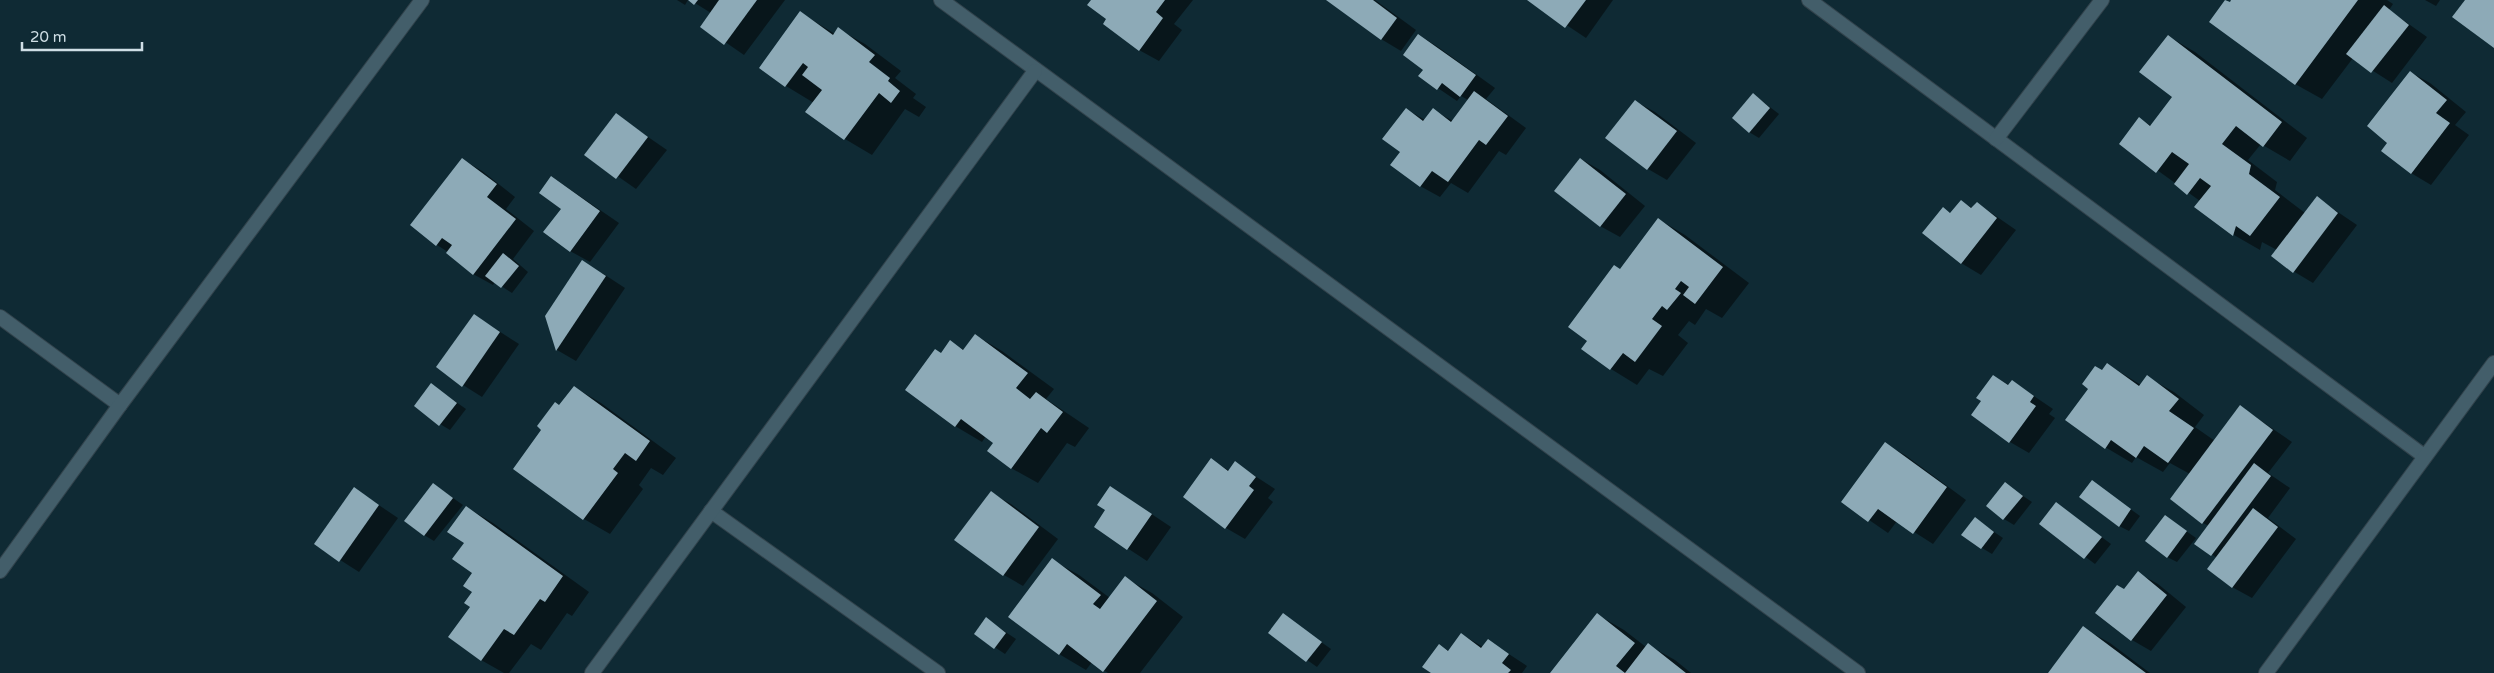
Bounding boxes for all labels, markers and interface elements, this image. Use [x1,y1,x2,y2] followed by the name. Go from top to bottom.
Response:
[22,20,142,52] scale bar
[30,28,67,46] text: 20 m

